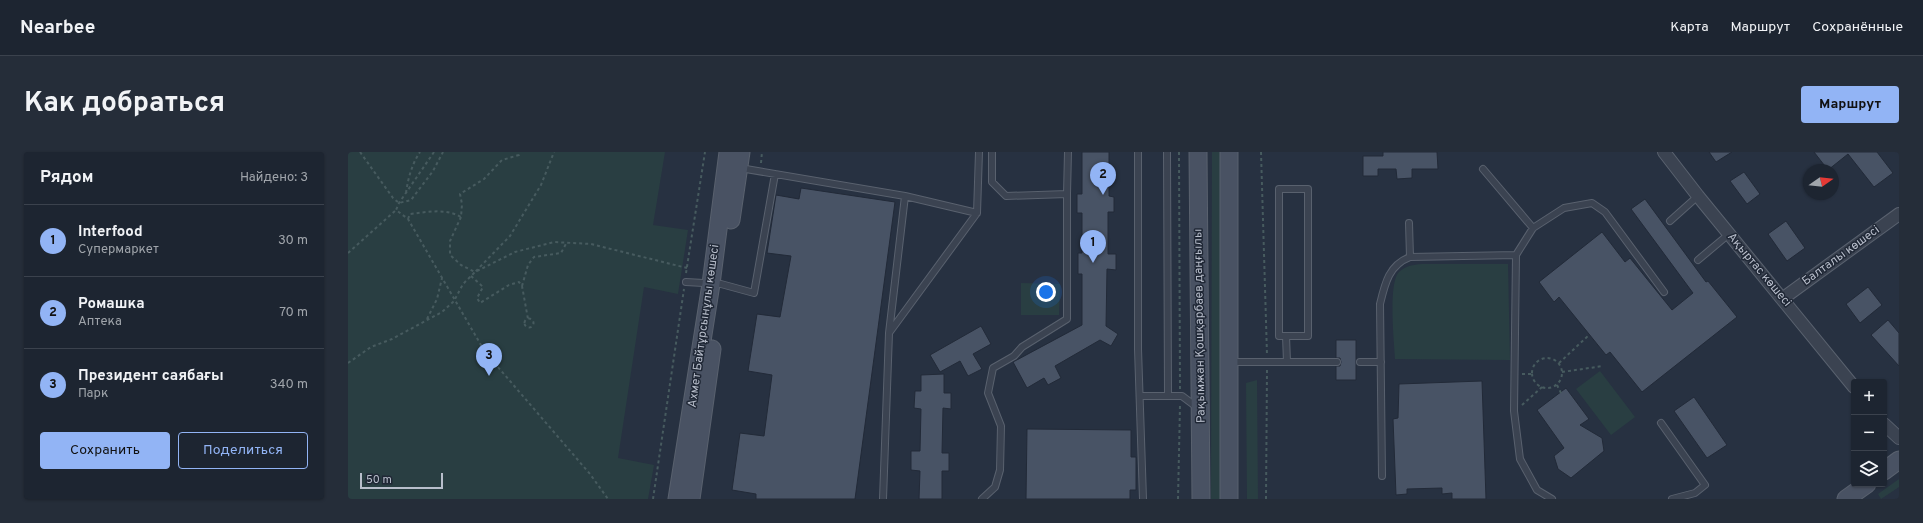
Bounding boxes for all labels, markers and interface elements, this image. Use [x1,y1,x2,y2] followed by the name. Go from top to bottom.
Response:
[20,16,95,40] text: Nearbee
[1670,19,1709,36] text: Карта
[1731,19,1790,36] text: Маршрут
[1812,19,1903,36] text: Сохранённые
[24,86,225,122] text: Как добраться
[1801,86,1899,123] button: Маршрут
[1090,162,1116,195] pin: 2
[1803,164,1839,200] north arrow
[40,167,93,189] text: Рядом
[240,170,308,186] text: Найдено: 3
[1799,222,1883,290] street label: Балталы көшесі
[78,223,143,242] text: Interfood
[1190,229,1210,423] street label: Рақымжан Қошқарбаев даңғылы
[1080,230,1106,263] pin: 1
[1723,230,1795,310] street label: Ақыртас көшесі
[50,233,56,249] text: 1
[278,233,308,249] text: 30 m
[78,242,159,258] text: Супермаркет
[685,243,723,409] street label: Ахмет Байтұрсынұлы көшесі
[1036,282,1056,302] your location
[78,295,145,314] text: Ромашка
[49,305,57,321] text: 2
[279,305,308,321] text: 70 m
[78,314,122,330] text: Аптека
[476,343,502,376] pin: 3
[78,367,224,386] text: Президент саябағы
[49,377,57,393] text: 3
[270,377,308,393] text: 340 m
[1851,379,1887,487] map controls
[1851,379,1887,415] button: +
[78,386,108,402] text: Парк
[1851,415,1887,451] button: −
[40,432,170,469] button: Сохранить
[178,432,308,469] button: Поделиться
[1851,451,1887,487] button: layers
[360,471,443,490] scale bar
[366,473,392,487] text: 50 m

